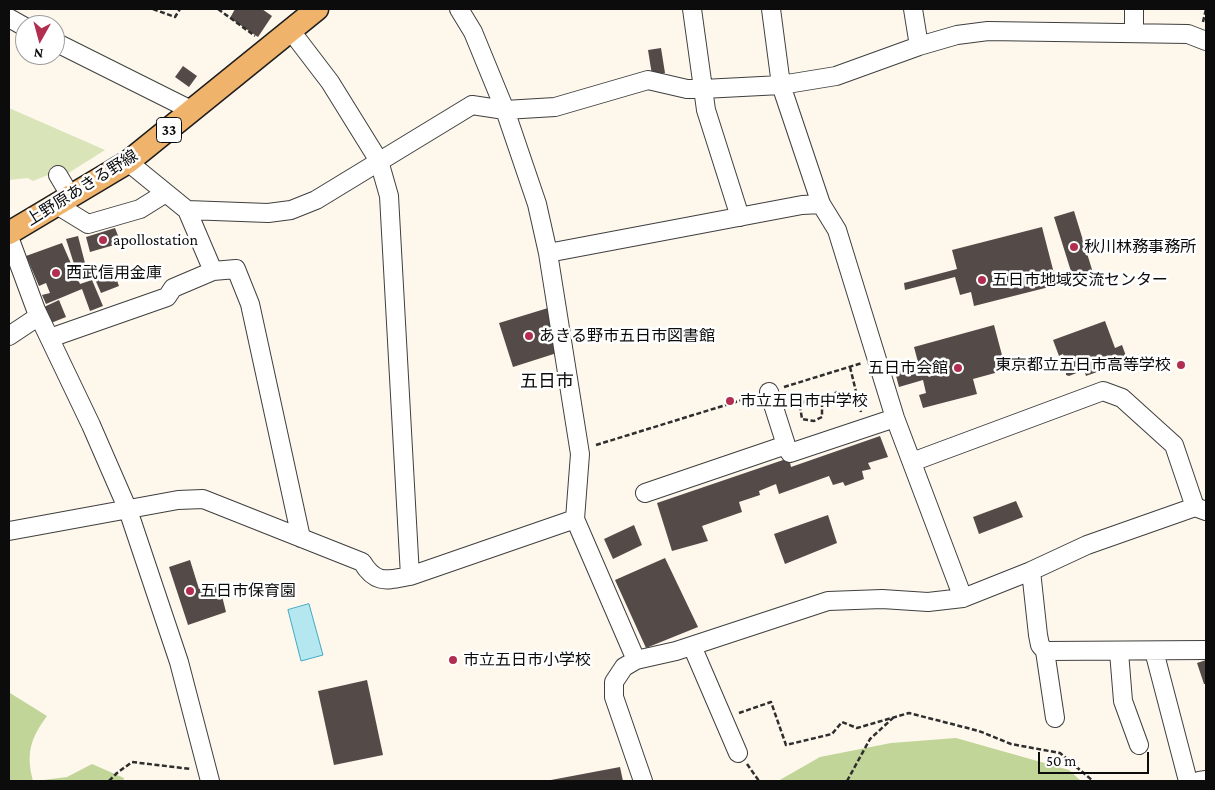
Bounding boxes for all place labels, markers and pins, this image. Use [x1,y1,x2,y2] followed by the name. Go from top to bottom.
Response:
[113,230,198,250] place label: apollostation
[97,234,109,246] marker: apollostation
[1084,237,1196,257] place label: 秋川林務事務所
[1068,241,1080,253] marker: 秋川林務事務所
[66,263,162,283] place label: 西武信用金庫
[50,267,62,279] marker: 西武信用金庫
[992,270,1168,290] place label: 五日市地域交流センター
[976,274,988,286] marker: 五日市地域交流センター
[539,326,715,346] place label: あきる野市五日市図書館
[523,330,535,342] marker: あきる野市五日市図書館
[995,355,1171,375] place label: 東京都立五日市高等学校
[868,358,948,378] place label: 五日市会館
[1175,359,1187,371] marker: 東京都立五日市高等学校
[952,362,964,374] marker: 五日市会館
[740,391,868,411] place label: 市立五日市中学校
[724,395,736,407] marker: 市立五日市中学校
[200,581,296,601] place label: 五日市保育園
[184,585,196,597] marker: 五日市保育園
[463,650,591,670] place label: 市立五日市小学校
[447,654,459,666] marker: 市立五日市小学校

